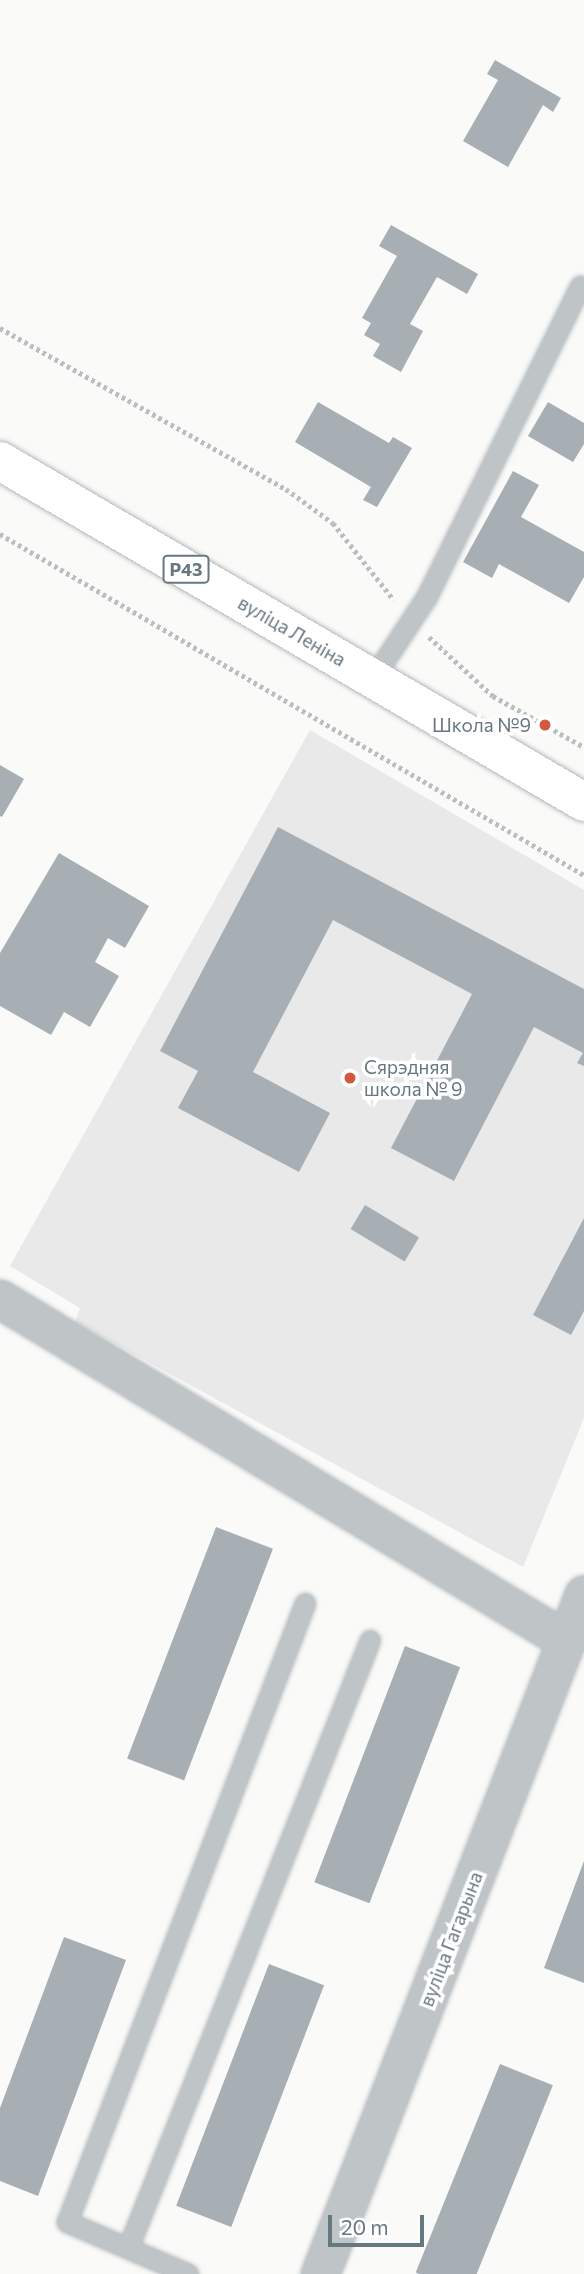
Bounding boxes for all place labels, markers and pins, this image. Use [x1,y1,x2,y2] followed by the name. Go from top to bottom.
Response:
[432,714,531,736] place label: Школа №9
[537,717,553,733] marker: Школа №9
[364,1056,463,1100] place label: Сярэдняя школа № 9
[342,1070,358,1086] marker: Сярэдняя школа № 9

